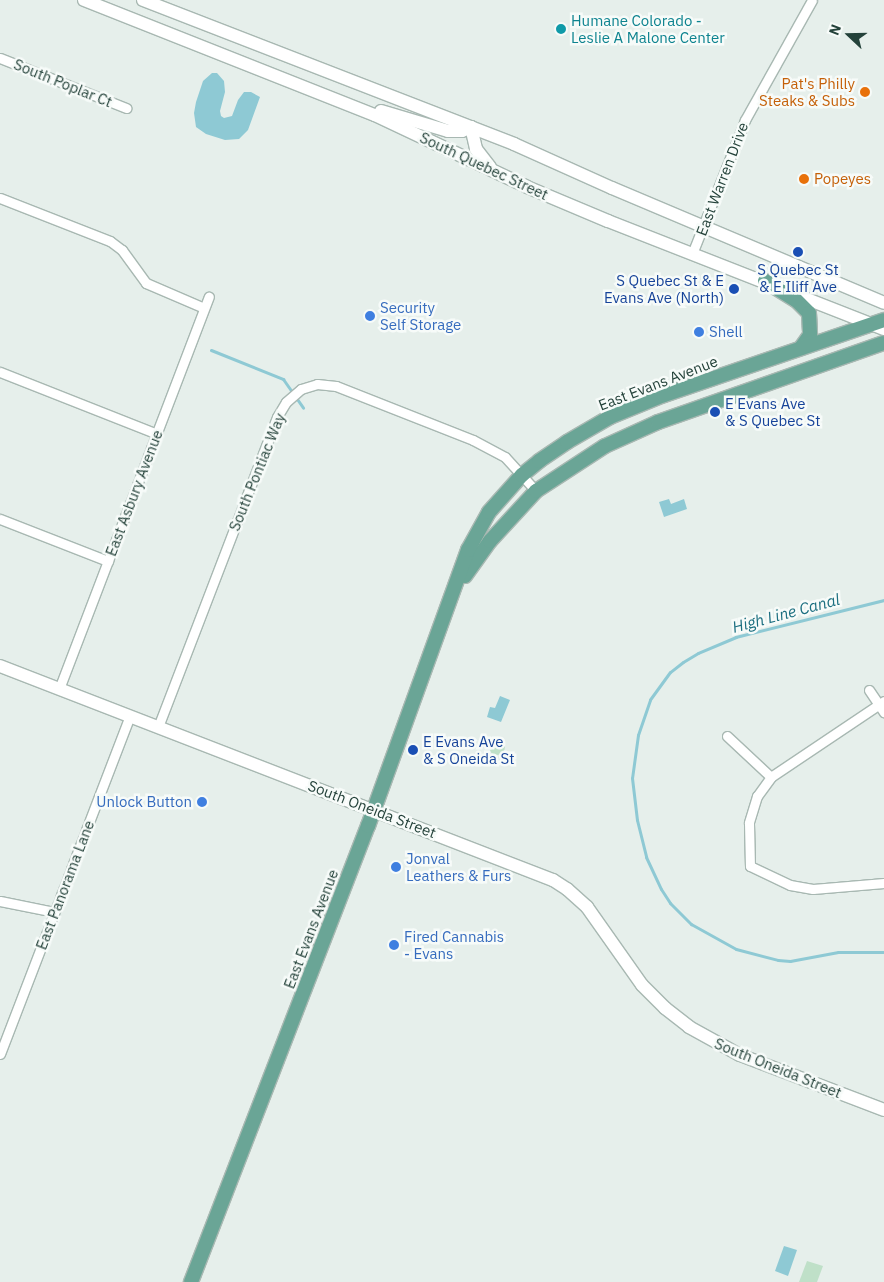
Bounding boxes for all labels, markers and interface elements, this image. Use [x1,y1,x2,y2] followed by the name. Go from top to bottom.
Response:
[824,10,874,60] north arrow
[571,11,725,46] place label: Humane Colorado - Leslie A Malone Center
[825,22,845,38] text: N
[555,23,567,35] marker: Humane Colorado - Leslie A Malone Center
[11,55,115,111] street label: South Poplar Ct
[759,74,855,109] place label: Pat's Philly Steaks & Subs
[859,86,871,98] marker: Pat's Philly Steaks & Subs
[692,120,752,238] street label: East Warren Drive
[417,128,551,204] street label: South Quebec Street
[814,170,871,188] place label: Popeyes
[798,173,810,185] marker: Popeyes
[792,246,804,258] marker: S Quebec St & E Iliff Ave
[757,260,839,295] place label: S Quebec St & E Iliff Ave
[604,271,724,306] place label: S Quebec St & E Evans Ave (North)
[728,283,740,295] marker: S Quebec St & E Evans Ave (North)
[380,298,461,333] place label: Security Self Storage
[364,310,376,322] marker: Security Self Storage
[709,323,743,341] place label: Shell
[693,326,705,338] marker: Shell
[596,352,720,414] street label: East Evans Avenue
[725,394,821,429] place label: E Evans Ave & S Quebec St
[709,406,721,418] marker: E Evans Ave & S Quebec St
[225,410,289,534] street label: South Pontiac Way
[102,427,166,559] street label: East Asbury Avenue
[730,589,842,637] water label: High Line Canal
[423,732,515,767] place label: E Evans Ave & S Oneida St
[407,744,419,756] marker: E Evans Ave & S Oneida St
[306,776,438,842] street label: South Oneida Street
[96,793,192,811] place label: Unlock Button
[196,796,208,808] marker: Unlock Button
[32,818,98,952] street label: East Panorama Lane
[406,849,511,884] place label: Jonval Leathers & Furs
[390,861,402,873] marker: Jonval Leathers & Furs
[280,867,342,991] street label: East Evans Avenue
[404,927,504,962] place label: Fired Cannabis - Evans
[388,939,400,951] marker: Fired Cannabis - Evans
[712,1034,844,1102] street label: South Oneida Street

